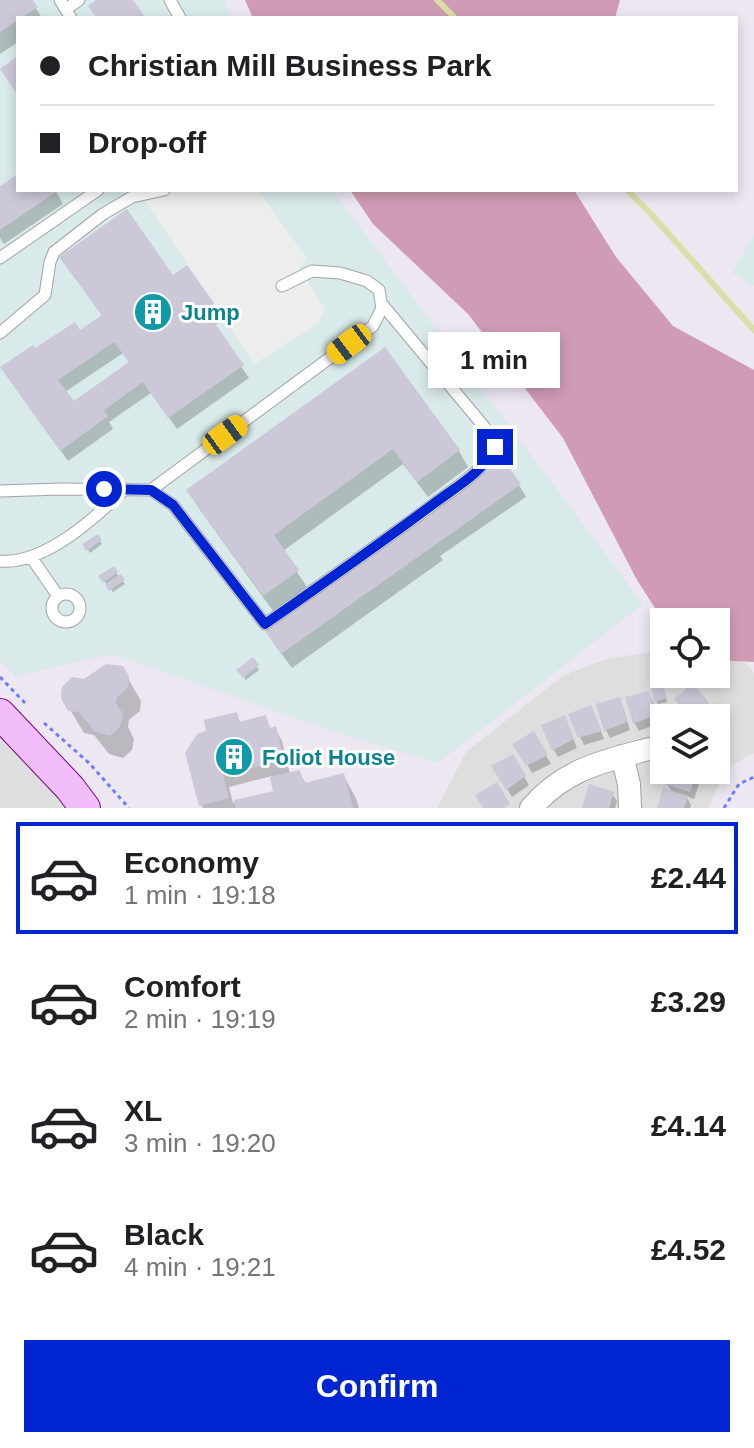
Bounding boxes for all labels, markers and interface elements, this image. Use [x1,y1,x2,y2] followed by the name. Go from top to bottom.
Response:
[88,49,491,82] text: Christian Mill Business Park
[88,126,206,159] text: Drop-off
[132,291,174,333] building icon: Jump
[181,300,240,325] place label: Jump
[323,320,375,368] car
[429,331,561,387] callout: 1 min
[460,345,528,375] text: 1 min
[199,411,251,459] car
[477,429,513,465] route end
[86,471,122,507] route start
[650,608,730,784] map controls
[650,608,730,688] button: locate
[650,704,730,784] button: layers
[213,736,255,778] building icon: Foliot House
[262,745,395,770] place label: Foliot House
[28,842,100,914] icon: car
[124,846,259,879] text: Economy
[651,861,726,894] text: £2.44
[124,880,276,910] text: 1 min · 19:18
[28,966,100,1038] icon: car
[124,970,241,1003] text: Comfort
[651,985,726,1018] text: £3.29
[124,1004,276,1034] text: 2 min · 19:19
[28,1090,100,1162] icon: car
[124,1094,162,1127] text: XL
[651,1109,726,1142] text: £4.14
[124,1128,276,1158] text: 3 min · 19:20
[28,1214,100,1286] icon: car
[124,1218,204,1251] text: Black
[651,1233,726,1266] text: £4.52
[124,1252,276,1282] text: 4 min · 19:21
[24,1340,730,1432] button: Confirm

